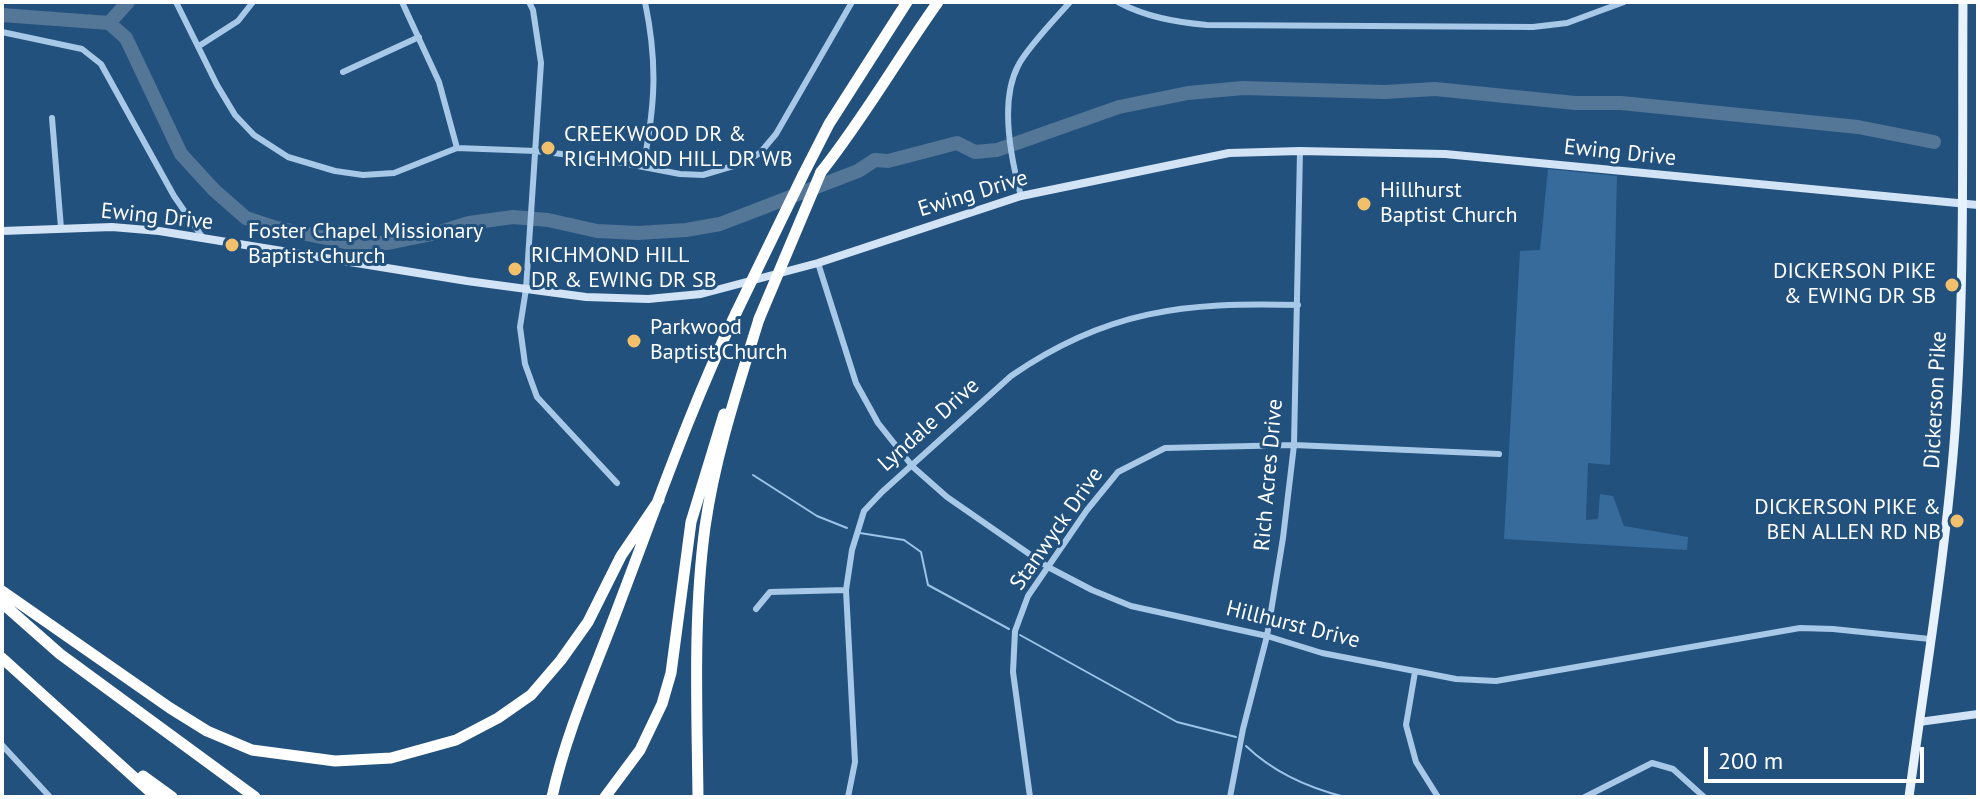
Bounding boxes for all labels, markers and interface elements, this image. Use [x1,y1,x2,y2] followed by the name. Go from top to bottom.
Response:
[564,122,793,174] place label: CREEKWOOD DR & RICHMOND HILL DR WB
[1562,134,1678,172] street label: Ewing Drive
[539,139,557,157] marker: CREEKWOOD DR & RICHMOND HILL DR WB
[915,165,1031,223] street label: Ewing Drive
[1380,178,1517,230] place label: Hillhurst Baptist Church
[1355,195,1373,213] marker: Hillhurst Baptist Church
[99,198,215,236] street label: Ewing Drive
[248,219,483,270] place label: Foster Chapel Missionary Baptist Church
[223,236,241,254] marker: Foster Chapel Missionary Baptist Church
[531,243,717,294] place label: RICHMOND HILL DR & EWING DR SB
[1773,259,1936,310] place label: DICKERSON PIKE & EWING DR SB
[506,260,524,278] marker: RICHMOND HILL DR & EWING DR SB
[1943,276,1961,294] marker: DICKERSON PIKE & EWING DR SB
[650,315,787,366] place label: Parkwood Baptist Church
[1919,331,1953,469] street label: Dickerson Pike
[625,332,643,350] marker: Parkwood Baptist Church
[873,373,985,477] street label: Lyndale Drive
[1249,398,1289,552] street label: Rich Acres Drive
[1005,462,1109,596] street label: Stanwyck Drive
[1754,495,1941,546] place label: DICKERSON PIKE & BEN ALLEN RD NB
[1948,512,1966,530] marker: DICKERSON PIKE & BEN ALLEN RD NB
[1223,596,1363,654] street label: Hillhurst Drive
[1708,731,1928,781] scale bar
[1718,745,1783,776] text: 200 m

